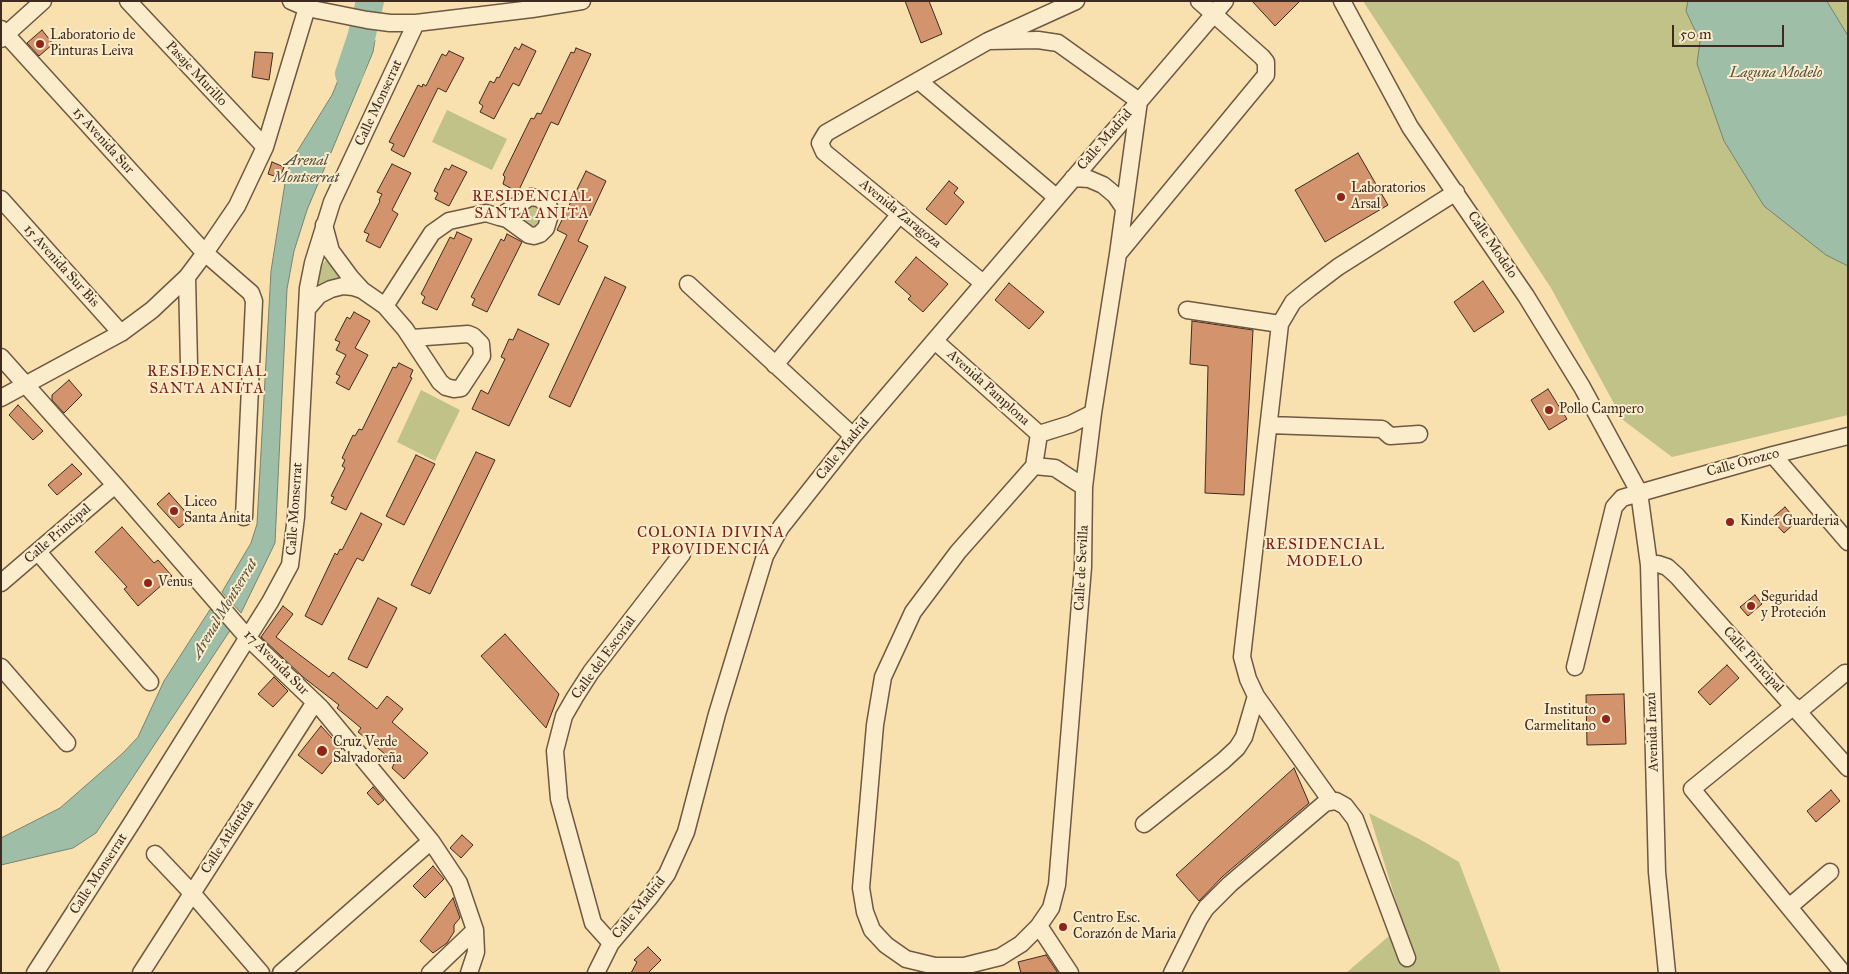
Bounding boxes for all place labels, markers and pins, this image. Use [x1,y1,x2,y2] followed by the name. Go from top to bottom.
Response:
[50,28,135,60] place label: Laboratorio de Pinturas Leiva
[34,38,46,50] marker: Laboratorio de Pinturas Leiva
[1351,181,1426,213] place label: Laboratorios Arsal
[1335,191,1347,203] marker: Laboratorios Arsal
[1559,402,1644,418] place label: Pollo Campero
[1543,404,1555,416] marker: Pollo Campero
[184,495,251,528] place label: Liceo Santa Anita
[168,505,180,517] marker: Liceo Santa Anita
[1740,514,1839,530] place label: Kinder Guarderia
[1724,516,1736,528] marker: Kinder Guarderia
[158,575,193,591] place label: Venus
[142,577,154,589] marker: Venus
[1761,590,1826,622] place label: Seguridad y Proteción
[1745,600,1757,612] marker: Seguridad y Proteción
[1525,703,1596,736] place label: Instituto Carmelitano
[1600,713,1612,725] marker: Instituto Carmelitano
[333,735,402,768] place label: Cruz Verde Salvadoreña
[315,744,329,758] marker: Cruz Verde Salvadoreña
[1073,911,1176,944] place label: Centro Esc. Corazón de Maria
[1057,921,1069,933] marker: Centro Esc. Corazón de Maria

